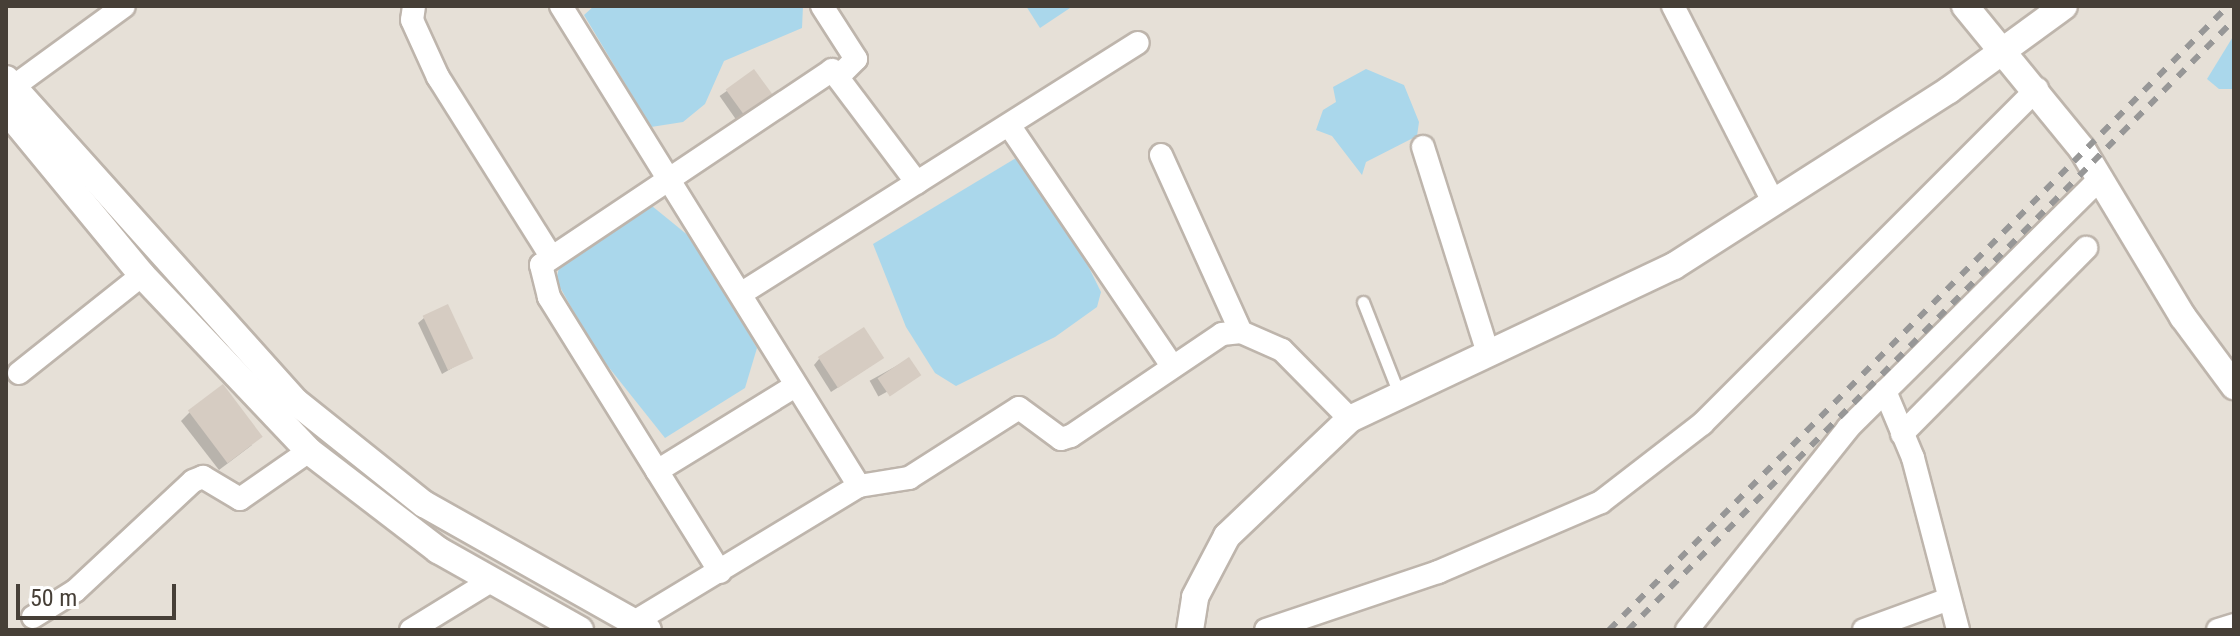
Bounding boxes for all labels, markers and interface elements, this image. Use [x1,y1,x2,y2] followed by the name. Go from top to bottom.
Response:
[20,568,180,618] scale bar
[30,584,77,612] text: 50 m

